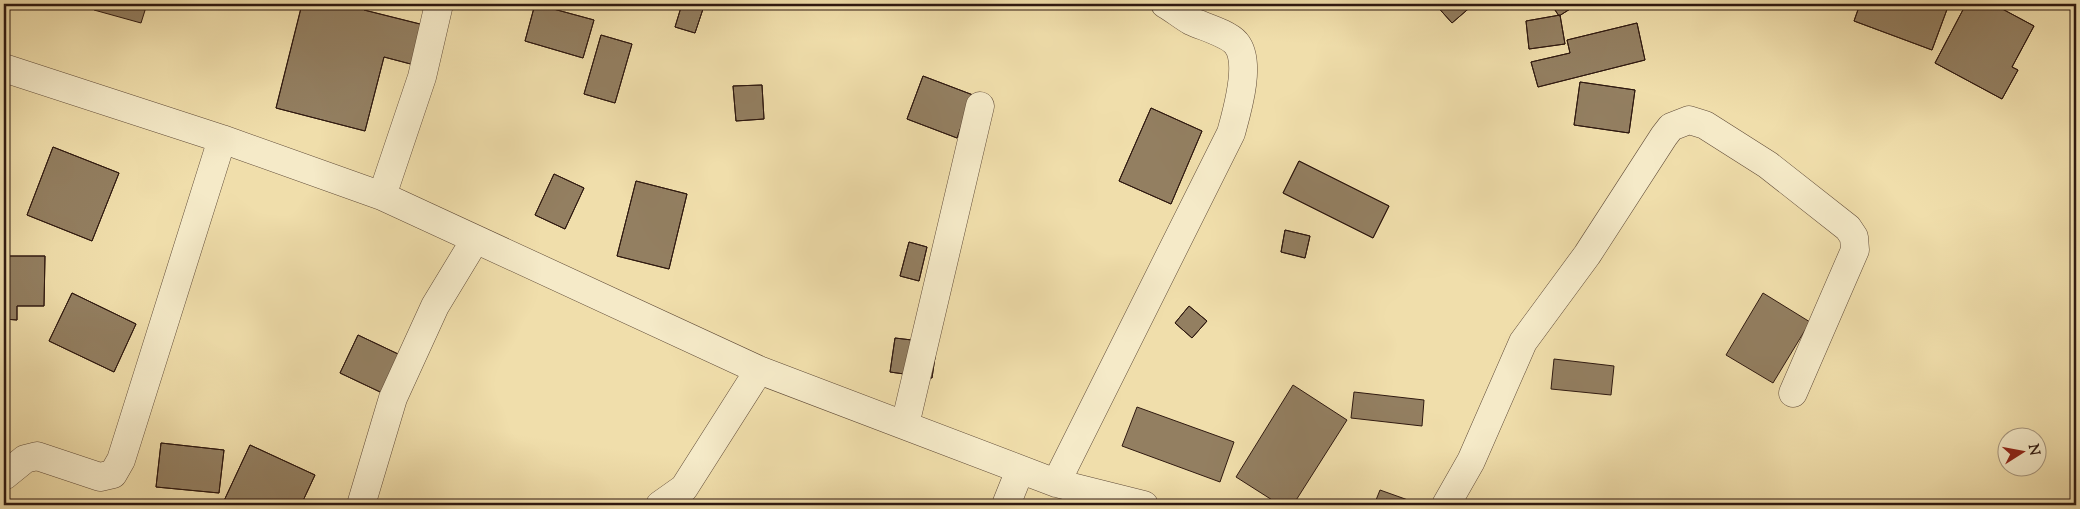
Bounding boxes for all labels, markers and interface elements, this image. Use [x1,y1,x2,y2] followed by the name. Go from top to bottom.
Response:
[1998,426,2048,476] north arrow
[2022,443,2044,457] text: N

